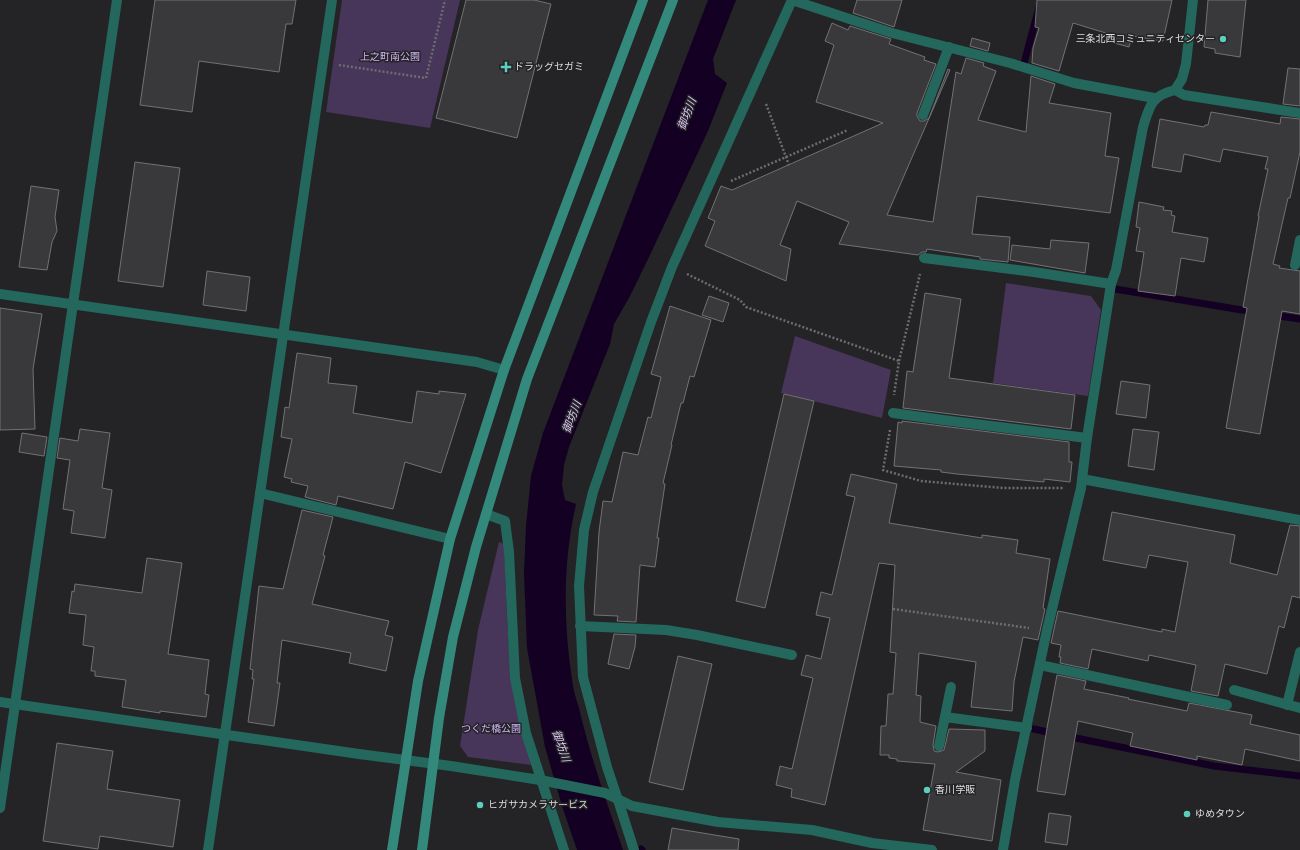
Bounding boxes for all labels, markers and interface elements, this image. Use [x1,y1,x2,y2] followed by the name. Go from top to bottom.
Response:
[1076,33,1215,45] place label: 三条北西コミュニティセンター
[1218,34,1228,44] marker: 三条北西コミュニティセンター
[360,51,420,63] park label: 上之町南公園
[514,61,584,73] place label: ドラッグセガミ
[501,62,511,72] marker: ドラッグセガミ
[675,95,699,132] water label: 御坊川
[560,398,584,435] water label: 御坊川
[461,723,521,735] park label: つくだ橋公園
[549,728,573,765] water label: 御坊川
[935,784,975,796] place label: 香川学販
[922,785,932,795] marker: 香川学販
[488,799,588,811] place label: ヒガサカメラサービス
[475,800,485,810] marker: ヒガサカメラサービス
[1195,808,1245,820] place label: ゆめタウン
[1182,809,1192,819] marker: ゆめタウン

